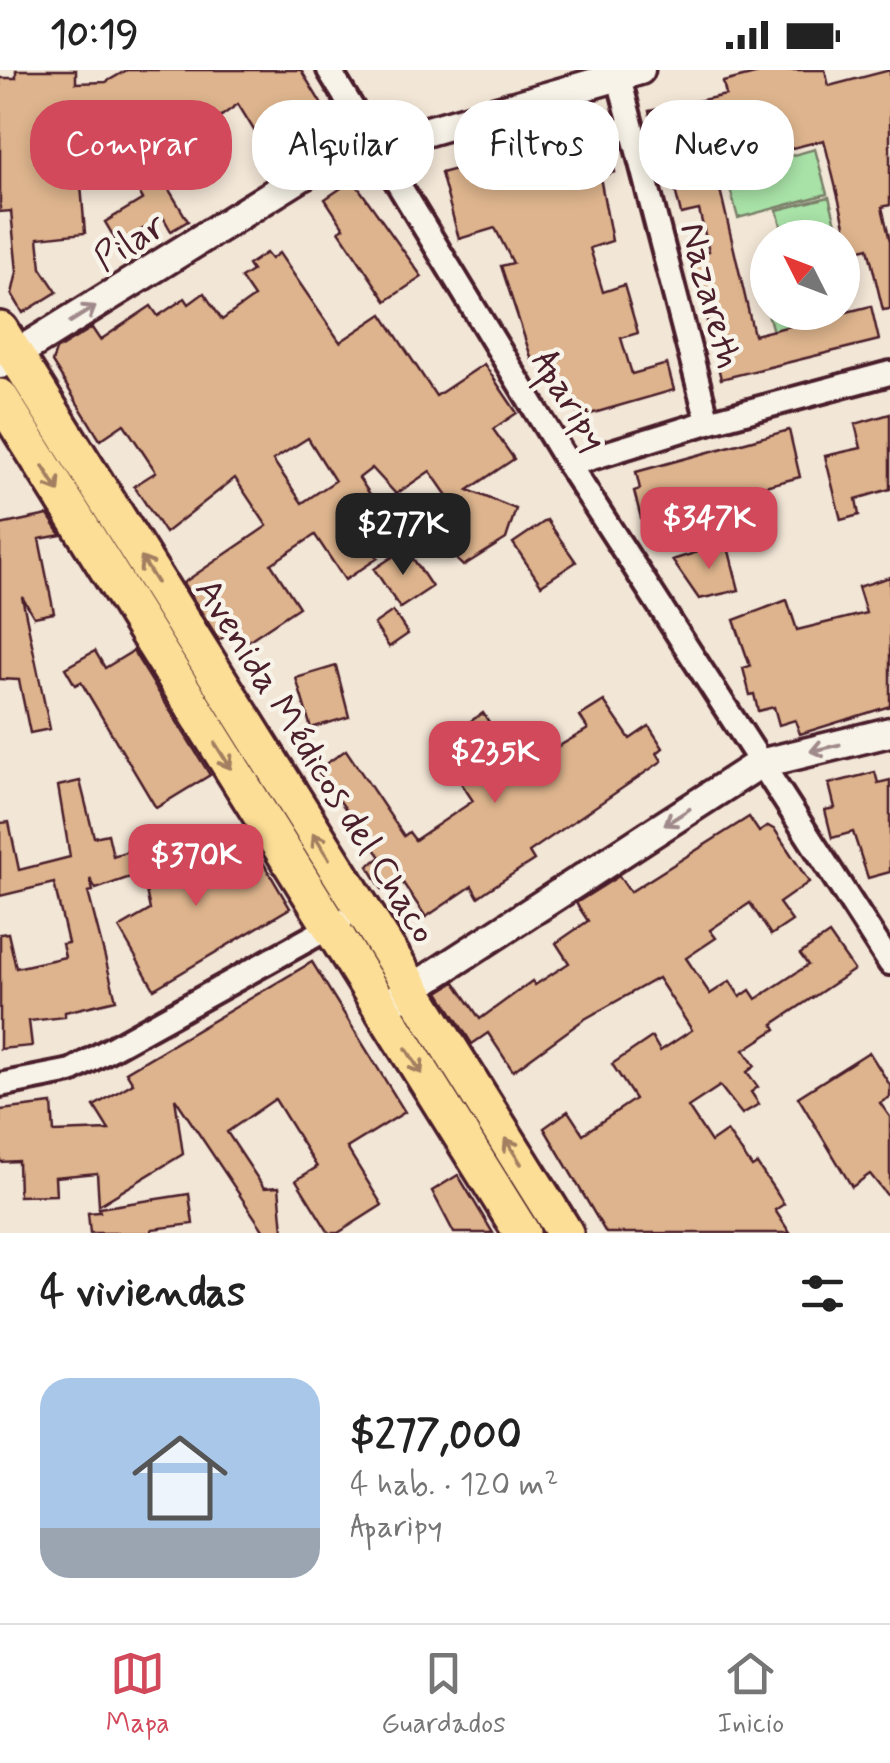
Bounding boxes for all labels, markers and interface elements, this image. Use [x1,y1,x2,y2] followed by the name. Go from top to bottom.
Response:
[50,11,139,60] text: 10:19
[30,100,232,190] chip: Comprar
[252,100,434,190] chip: Alquilar
[454,100,619,190] chip: Filtros
[639,100,794,190] chip: Nuevo
[85,202,176,284] street label: Pilar
[667,217,753,374] street label: Nazareth
[750,220,860,330] north arrow
[750,220,860,330] map controls
[68,303,97,324] one-way arrow
[516,342,618,463] street label: Aparipy
[41,465,62,493] one-way arrow
[639,487,779,572] pin: $347K
[333,493,473,578] pin: $277K
[662,498,756,540] text: $347K
[357,504,449,546] text: $277K
[138,557,159,585] one-way arrow
[182,570,447,953] street label: Avenida Médicos del Chaco
[425,721,565,806] pin: $235K
[451,732,539,774] text: $235K
[810,740,842,758] one-way arrow
[212,741,233,770] one-way arrow
[664,806,692,827] one-way arrow
[126,824,266,909] pin: $370K
[311,832,331,861] one-way arrow
[150,835,242,877] text: $370K
[403,1046,424,1075] one-way arrow
[502,1137,523,1165] one-way arrow
[40,1266,246,1321] text: 4 viviendas
[795,1266,850,1321] icon: filters
[350,1409,522,1464] text: $277,000
[120,1418,240,1538] icon: home
[350,1464,558,1506] text: 4 hab. · 120 m²
[350,1506,443,1548] text: Aparipy
[106,1646,170,1743] tab: Mapa
[381,1646,506,1743] tab: Guardados
[717,1646,784,1743] tab: Inicio

